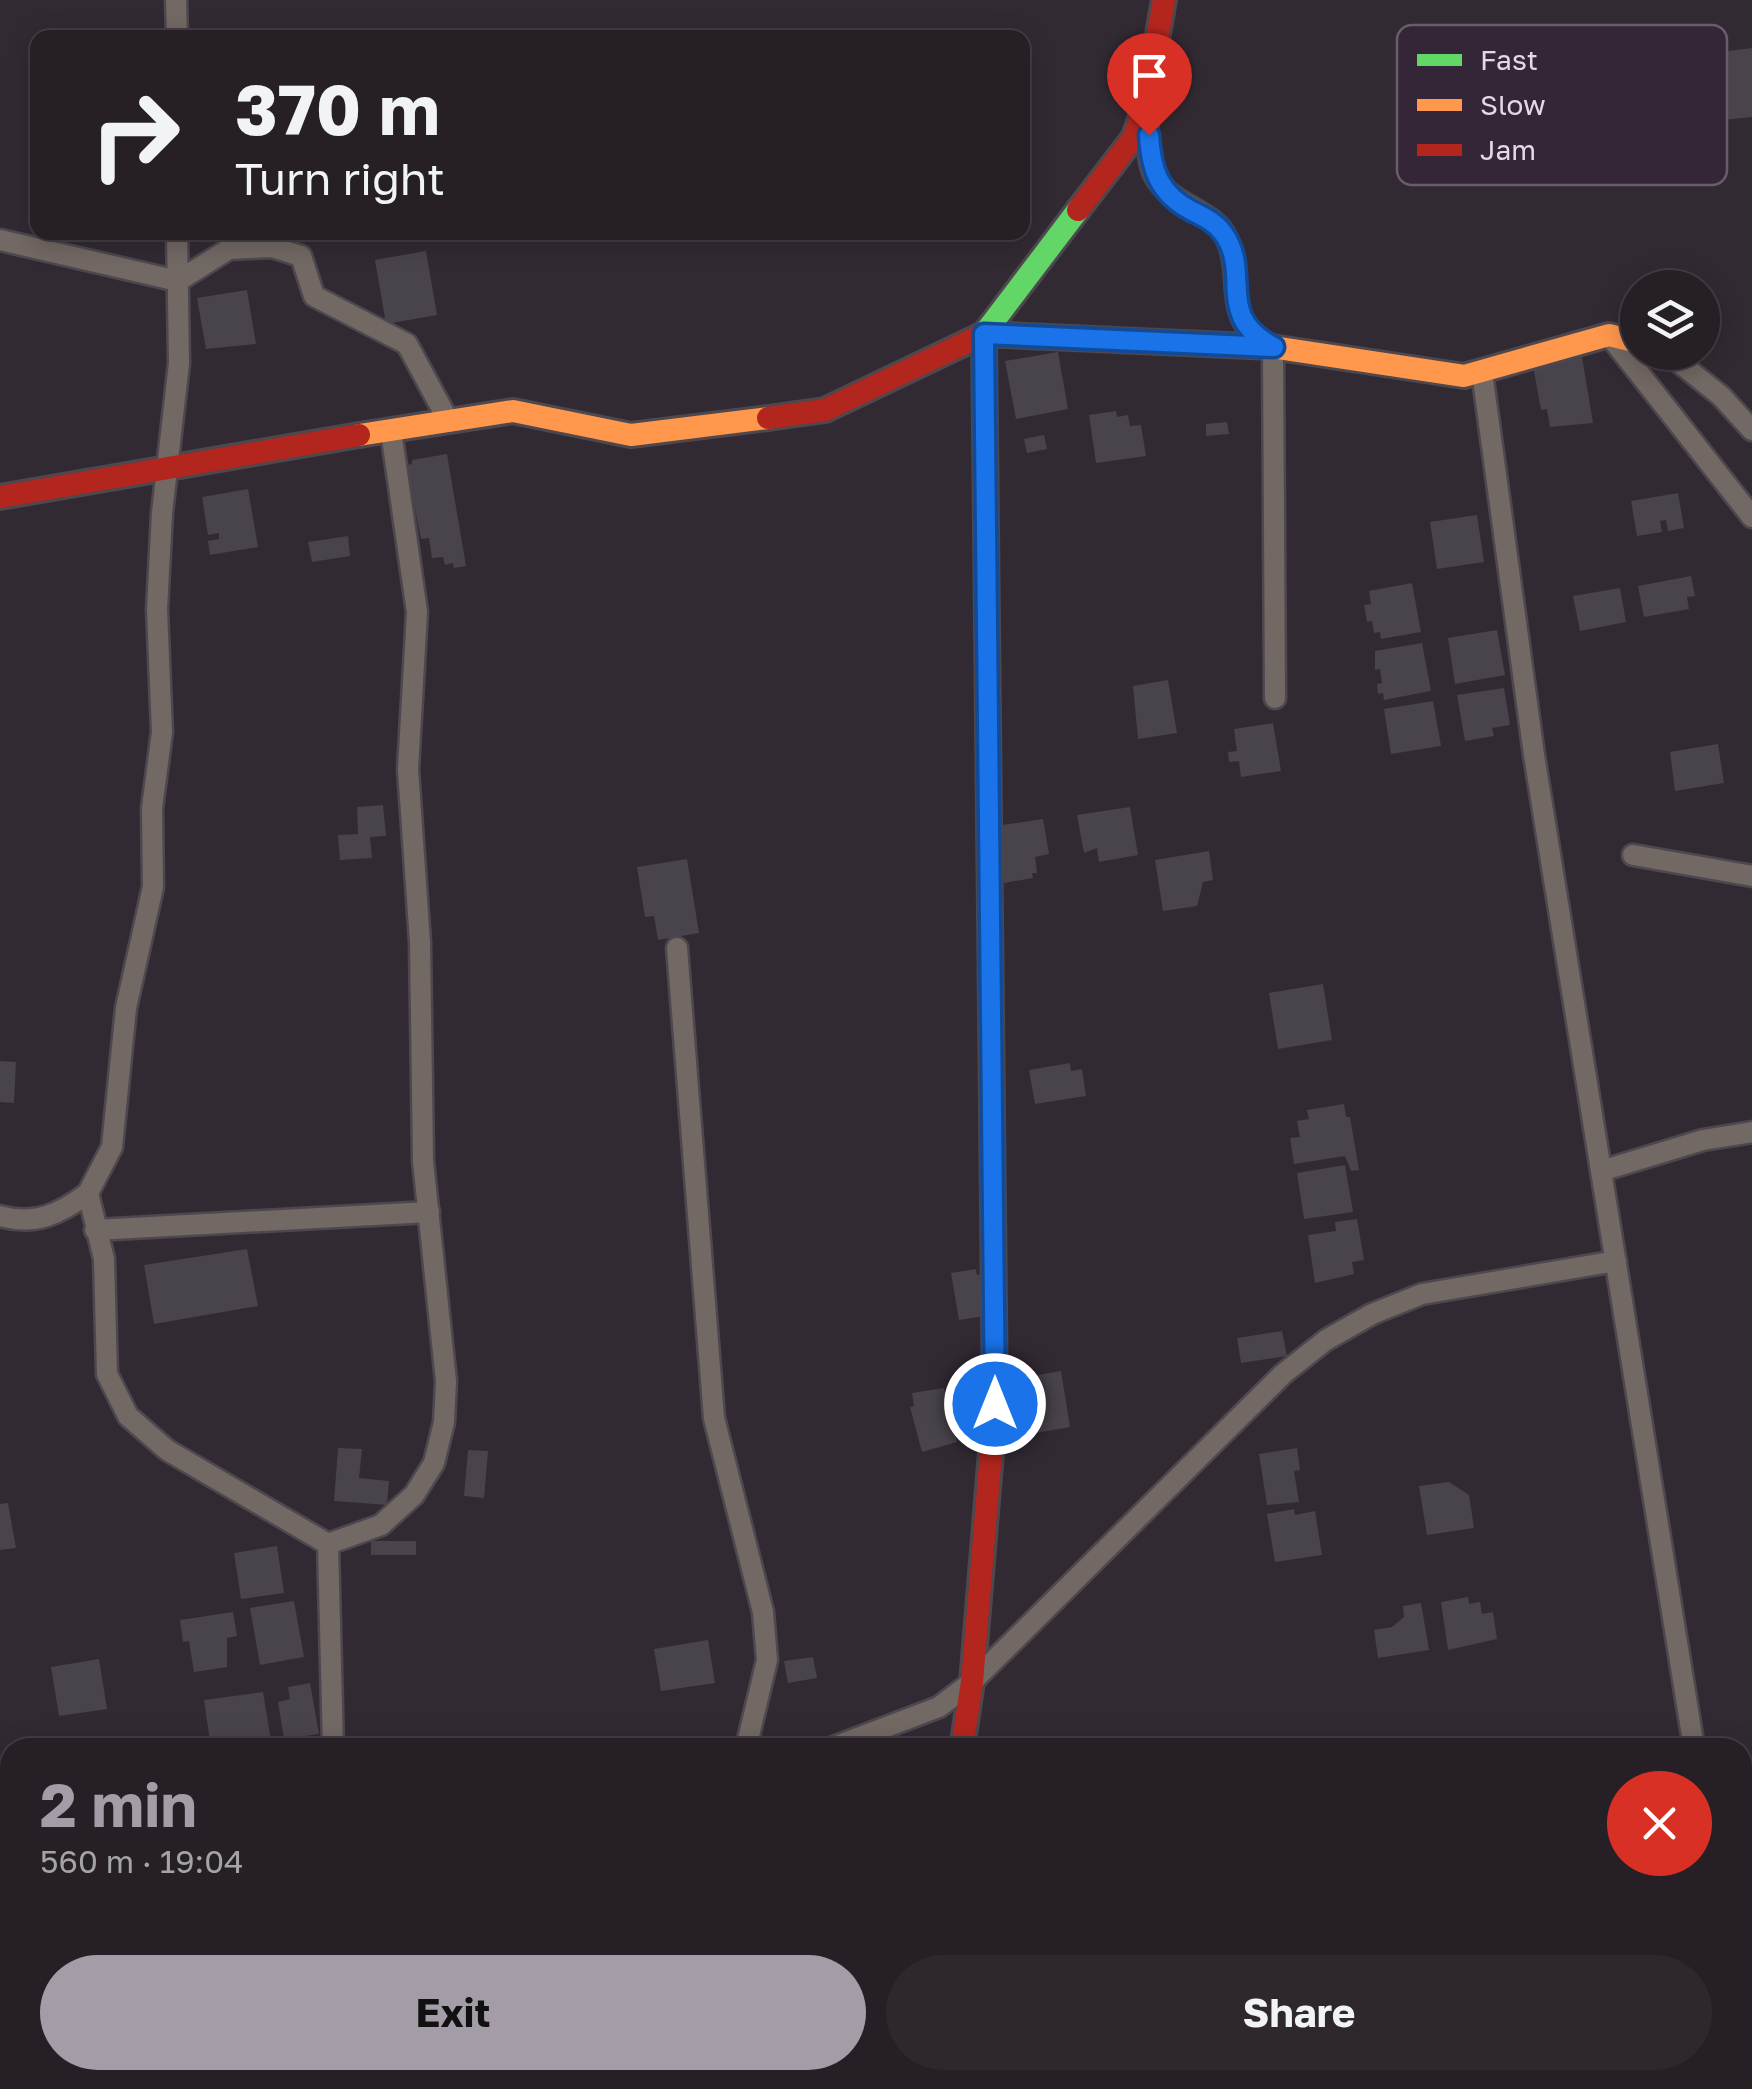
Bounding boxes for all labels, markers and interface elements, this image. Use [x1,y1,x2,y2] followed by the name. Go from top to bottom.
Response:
[1397,25,1727,185] legend
[1107,33,1192,136] pin
[1480,43,1538,76] text: Fast
[1122,48,1177,103] icon: arrive
[235,66,440,150] text: 370 m
[70,70,200,200] icon: right
[1480,88,1546,121] text: Slow
[1480,133,1536,166] text: Jam
[235,151,445,205] text: Turn right
[1620,270,1720,370] map controls
[1620,270,1720,370] button: layers
[943,1352,1047,1456] position arrow
[40,1768,197,1840] text: 2 min
[1607,1771,1712,1876] button: close
[40,1842,244,1880] text: 560 m · 19:04
[40,1955,866,2070] button: Exit
[886,1955,1712,2070] button: Share

